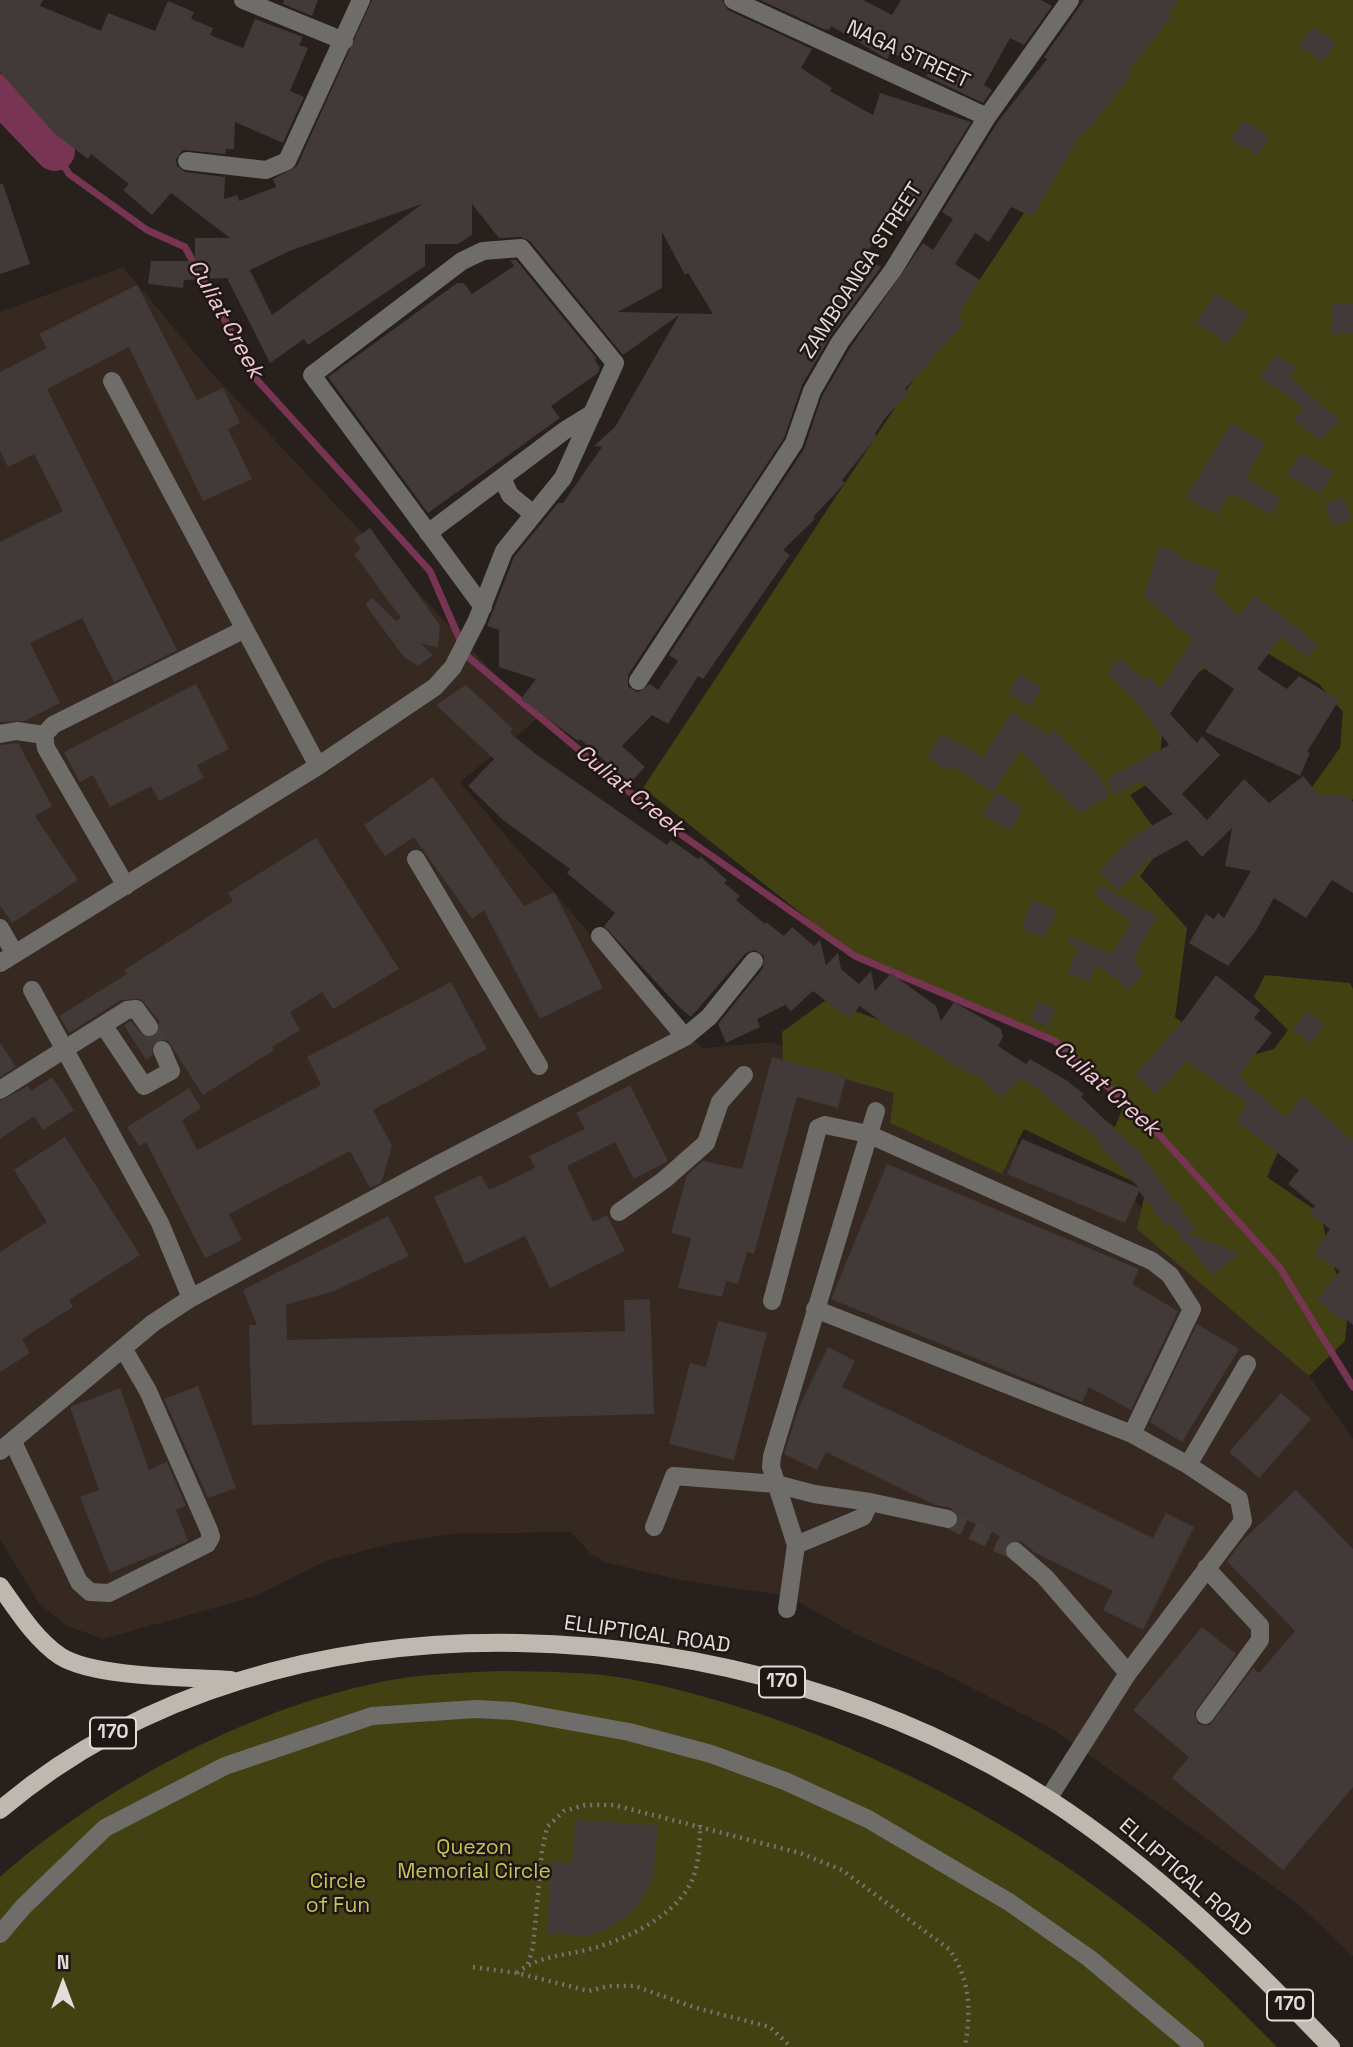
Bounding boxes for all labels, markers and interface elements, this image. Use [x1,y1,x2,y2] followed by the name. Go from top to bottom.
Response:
[842,15,974,95] street label: NAGA STREET
[796,178,928,364] street label: ZAMBOANGA STREET
[181,255,269,383] water label: Culiat Creek
[569,739,689,843] water label: Culiat Creek
[1047,1035,1165,1143] water label: Culiat Creek
[562,1611,732,1659] street label: ELLIPTICAL ROAD
[759,1666,805,1698] road number: 170
[90,1718,136,1749] road number: 170
[1113,1814,1257,1942] street label: ELLIPTICAL ROAD
[397,1835,551,1885] park label: Quezon Memorial Circle
[306,1869,370,1919] park label: Circle of Fun
[28,1949,98,2019] north arrow
[57,1950,69,1975] text: N
[1267,1990,1313,2021] road number: 170

